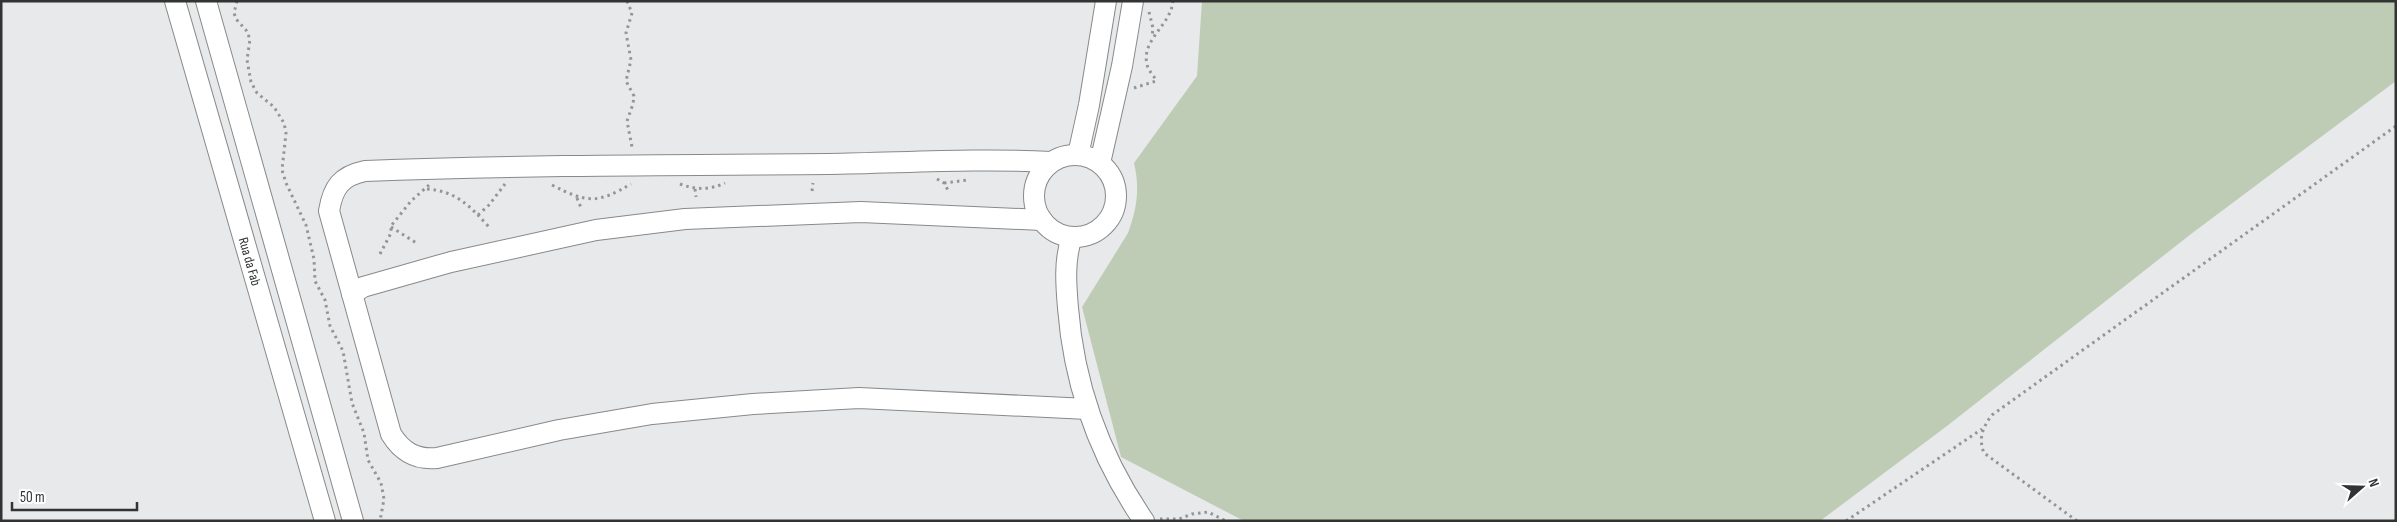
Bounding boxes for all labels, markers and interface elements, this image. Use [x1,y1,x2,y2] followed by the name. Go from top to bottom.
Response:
[235,235,265,288] street label: Rua da Fab
[2337,462,2387,512] north arrow
[2364,476,2383,489] text: N
[12,480,138,512] scale bar
[20,488,45,507] text: 50 m

